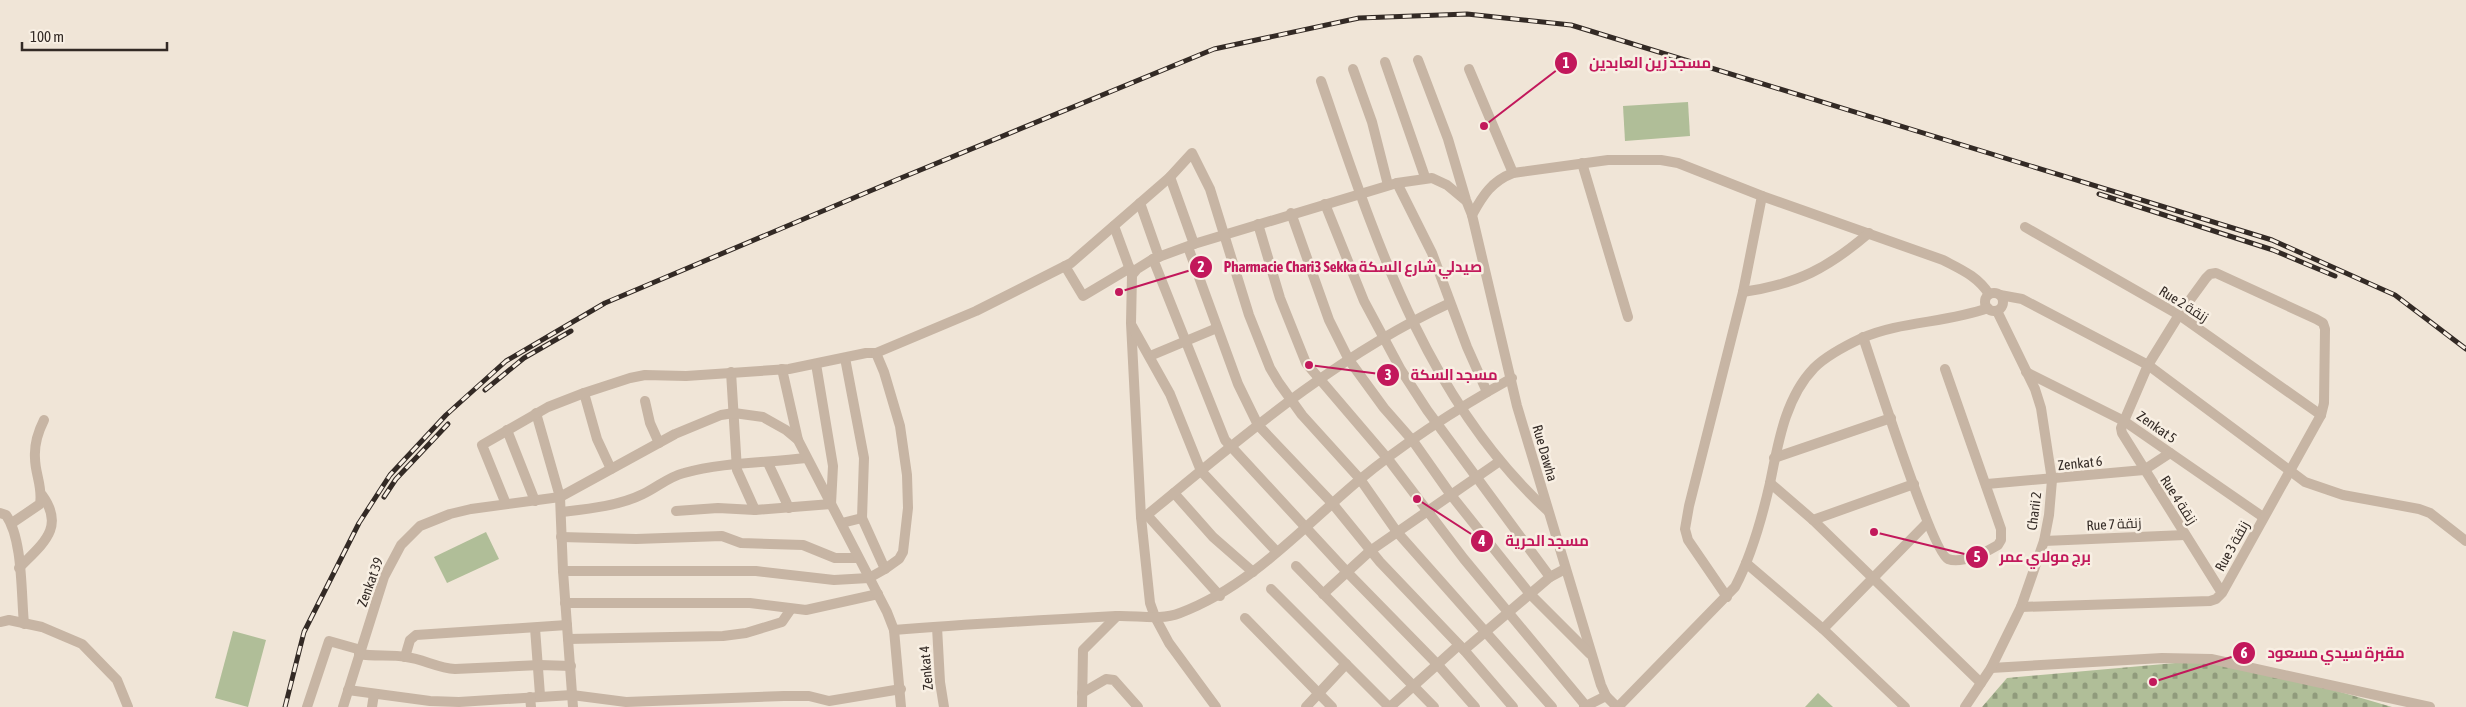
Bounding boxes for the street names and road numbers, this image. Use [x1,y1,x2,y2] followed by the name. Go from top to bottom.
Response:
[2156,283,2212,325] street label: Rue 2 زنقة
[2134,408,2180,446] street label: Zenkat 5
[1529,423,1561,483] street label: Rue Dawha
[2057,453,2103,473] street label: Zenkat 6
[2157,473,2201,527] street label: Rue 4 زنقة
[2024,491,2044,531] street label: Charii 2
[2086,515,2142,533] street label: Rue 7 زنقة
[2212,518,2252,574] street label: Rue 3 زنقة
[354,555,386,609] street label: Zenkat 39
[916,645,936,691] street label: Zenkat 4

